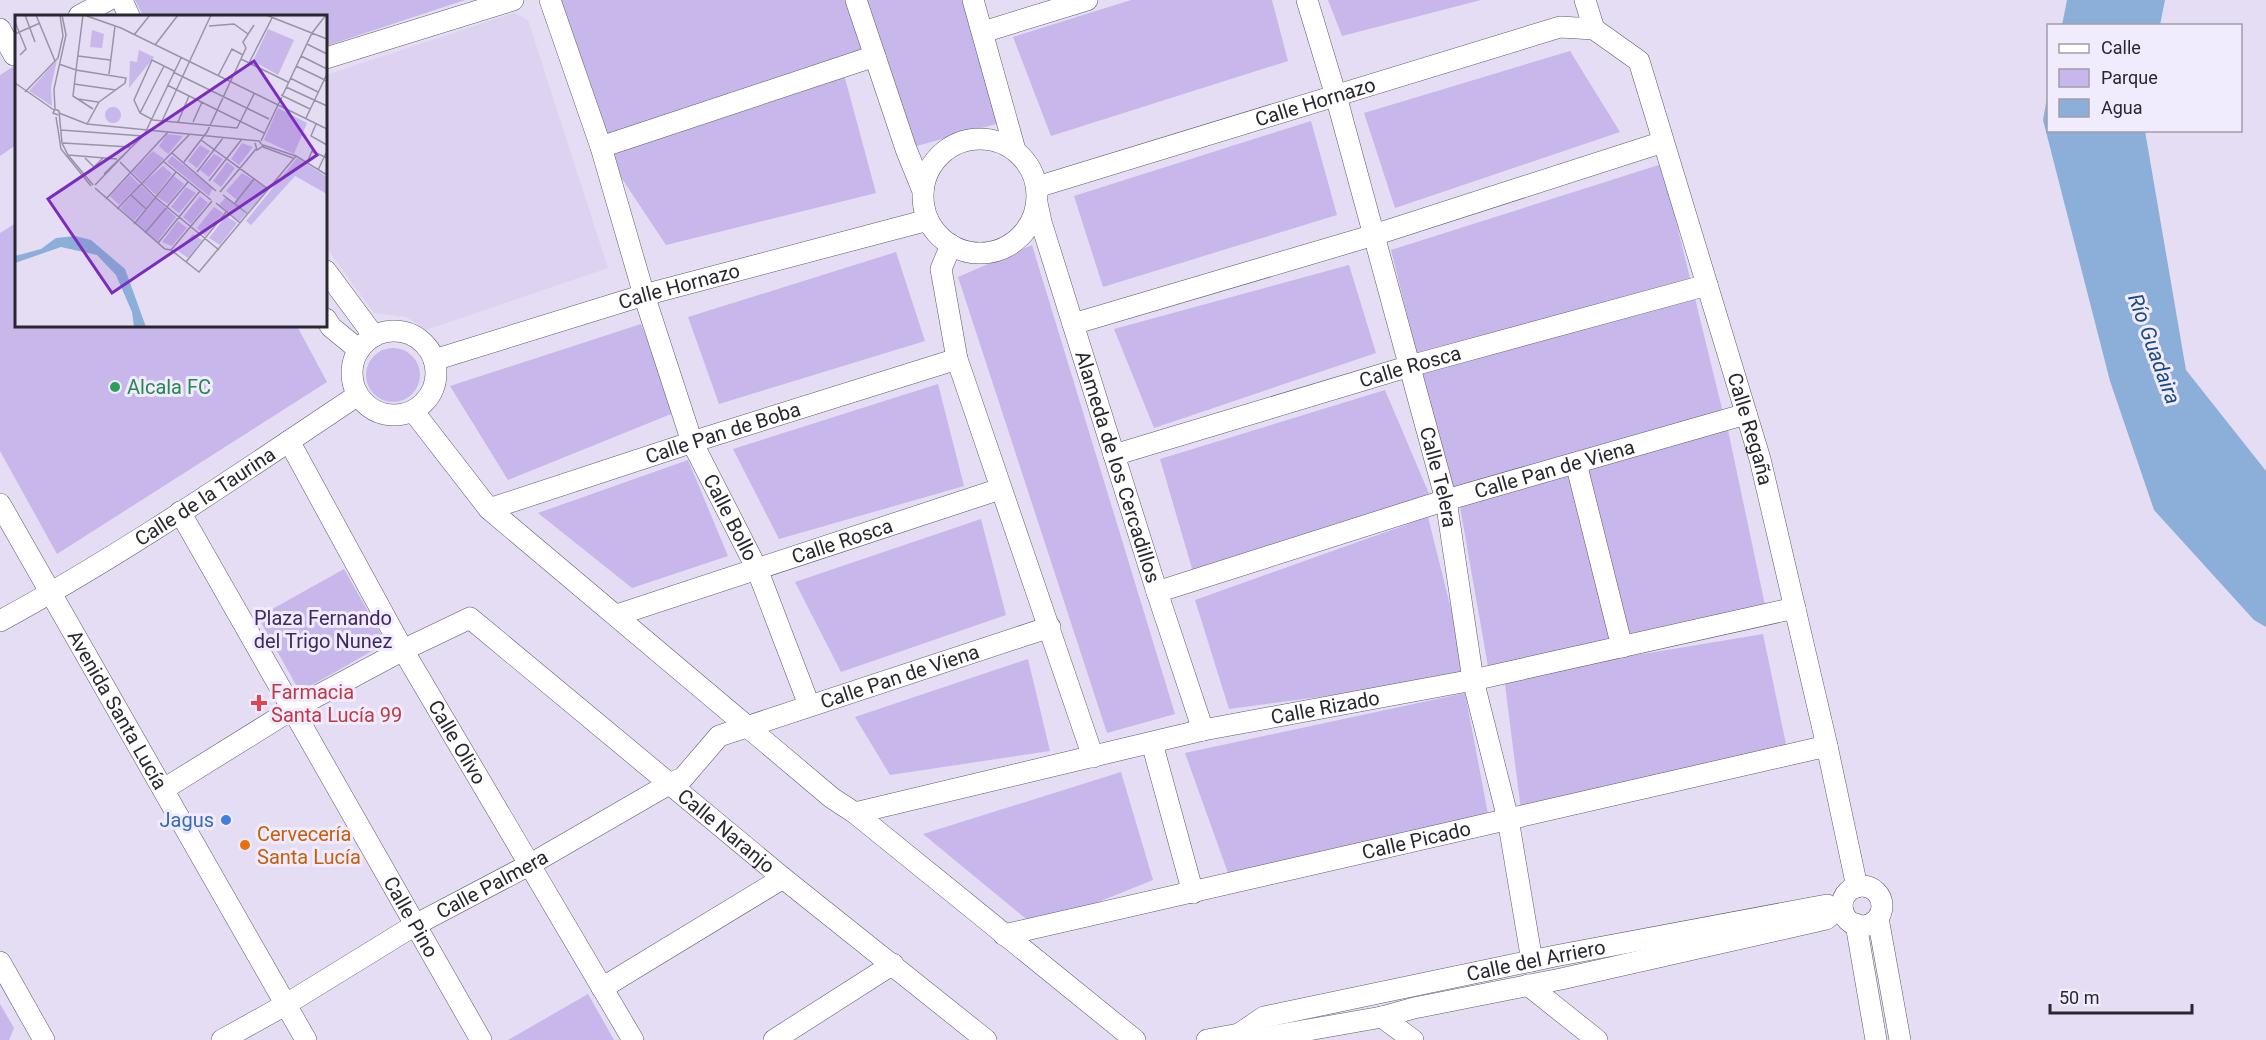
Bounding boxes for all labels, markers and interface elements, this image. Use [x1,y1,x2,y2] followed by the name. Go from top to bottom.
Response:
[15,15,327,327] inset map
[2047,24,2242,132] legend
[2101,37,2141,58] text: Calle
[2101,67,2158,88] text: Parque
[1252,72,1378,132] street label: Calle Hornazo
[2101,97,2143,118] text: Agua
[615,258,742,314] street label: Calle Hornazo
[2123,291,2185,407] water label: Río Guadaira
[1356,341,1464,393] street label: Calle Rosca
[1070,348,1165,586] street label: Alameda de los Cercadillos
[1722,370,1778,488] street label: Calle Regaña
[127,375,211,399] place label: Alcala FC
[108,380,122,394] marker: Alcala FC
[642,397,803,469] street label: Calle Pan de Boba
[1415,424,1462,529] street label: Calle Telera
[1471,435,1637,503] street label: Calle Pan de Viena
[130,442,280,551] street label: Calle de la Taurina
[698,470,763,565] street label: Calle Bollo
[789,513,896,569] street label: Calle Rosca
[254,606,392,653] park label: Plaza Fernando del Trigo Nunez
[63,626,172,794] street label: Avenida Santa Lucía
[817,639,982,714] street label: Calle Pan de Viena
[271,680,402,727] place label: Farmacia Santa Lucía 99
[1269,686,1381,729] street label: Calle Rizado
[252,696,266,710] marker: Farmacia Santa Lucía 99
[423,696,491,789] street label: Calle Olivo
[673,784,780,878] street label: Calle Naranjo
[160,808,214,832] place label: Jagus
[219,813,233,827] marker: Jagus
[1360,816,1473,864] street label: Calle Picado
[257,822,361,869] place label: Cervecería Santa Lucía
[238,838,252,852] marker: Cervecería Santa Lucía
[432,845,552,924] street label: Calle Palmera
[378,872,443,962] street label: Calle Pino
[1464,935,1607,986] street label: Calle del Arriero
[2050,977,2192,1015] scale bar
[2059,987,2099,1008] text: 50 m

